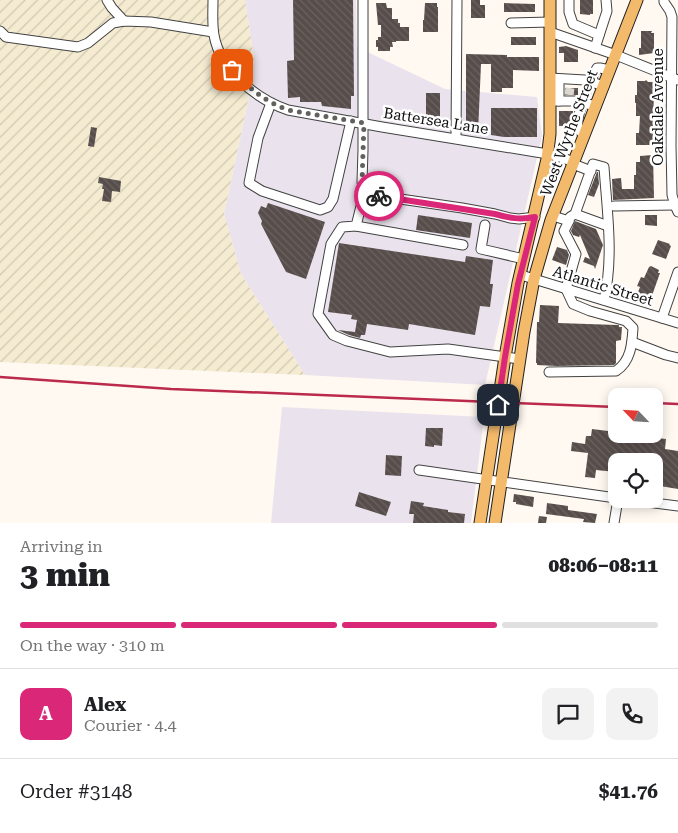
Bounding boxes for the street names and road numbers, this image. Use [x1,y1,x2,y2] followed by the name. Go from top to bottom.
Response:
[649,48,667,166] street label: Oakdale Avenue
[537,67,602,199] street label: West Wythe Street
[382,104,490,138] street label: Battersea Lane
[551,262,656,310] street label: Atlantic Street

